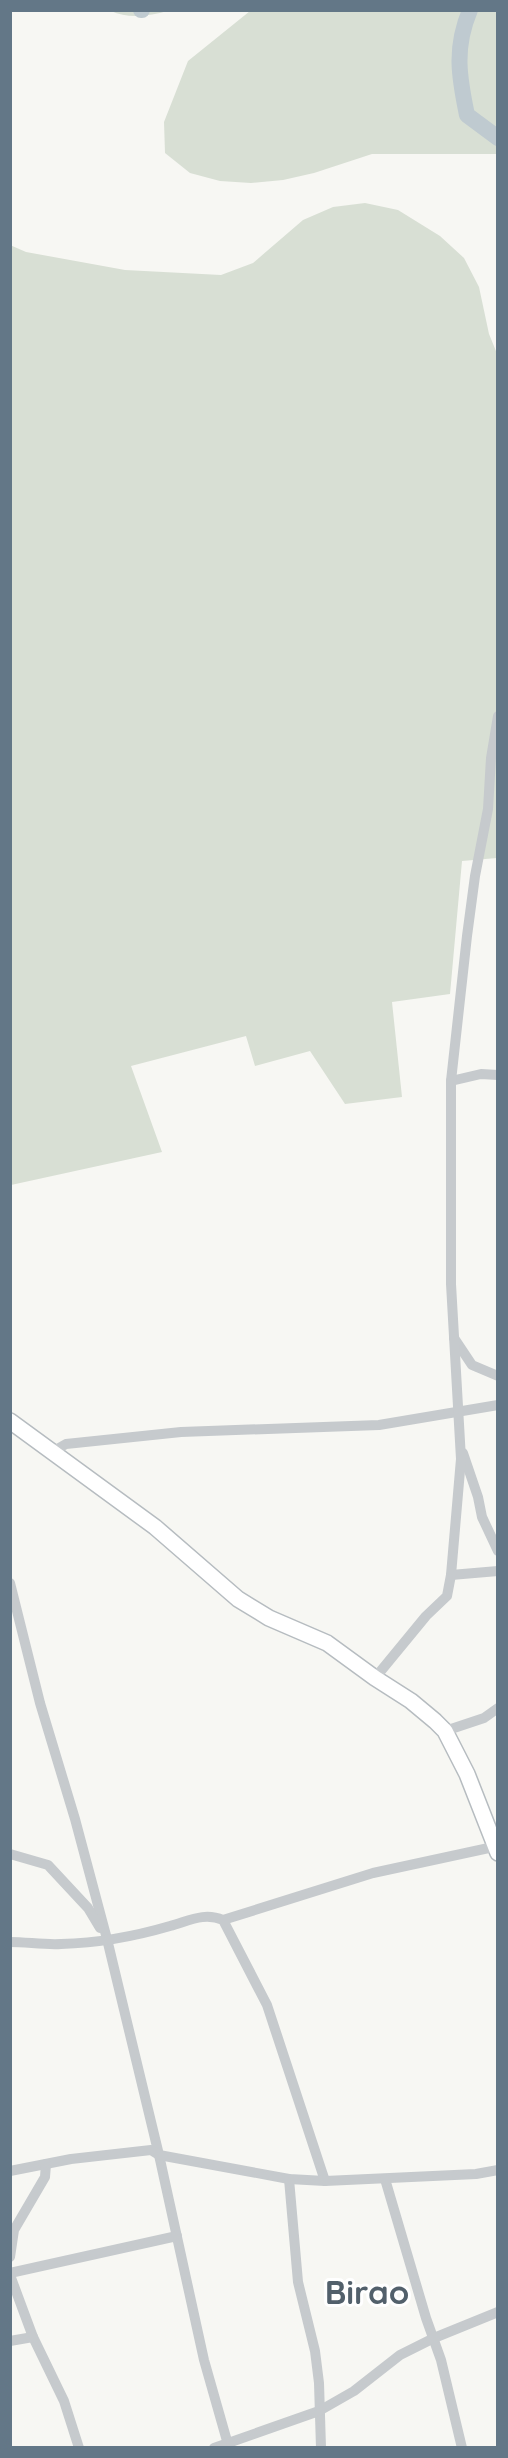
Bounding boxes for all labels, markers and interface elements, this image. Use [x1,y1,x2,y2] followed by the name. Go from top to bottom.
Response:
[325,2271,409,2312] district label: Birao

